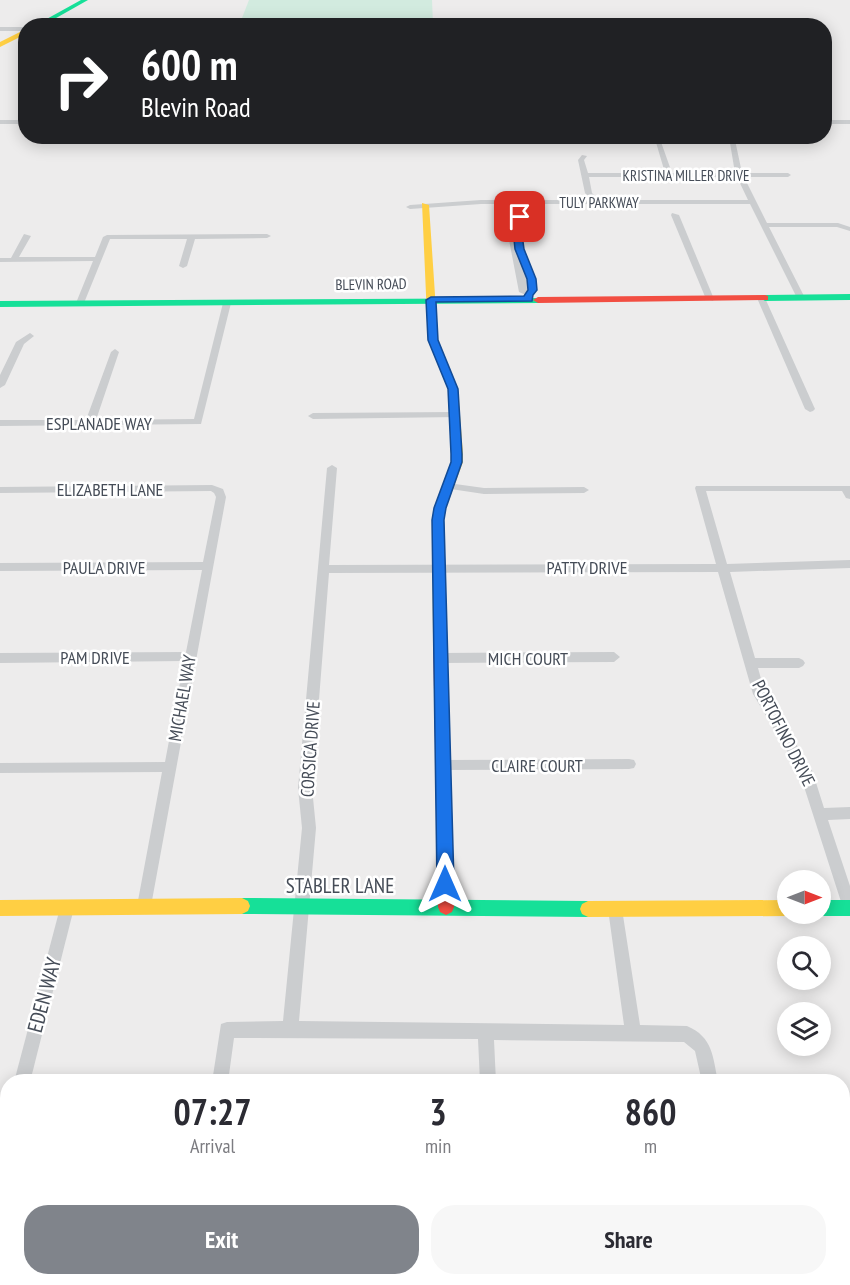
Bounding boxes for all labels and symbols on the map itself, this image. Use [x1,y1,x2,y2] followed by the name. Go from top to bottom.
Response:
[623,166,749,185] street label: KRISTINA MILLER DRIVE
[494,191,545,242] pin
[559,193,639,212] street label: TULY PARKWAY
[335,274,407,294] street label: BLEVIN ROAD
[46,412,153,435] street label: ESPLANADE WAY
[57,478,163,501] street label: ELIZABETH LANE
[63,556,145,579] street label: PAULA DRIVE
[547,556,627,579] street label: PATTY DRIVE
[60,646,130,669] street label: PAM DRIVE
[488,647,568,670] street label: MICH COURT
[163,652,201,743] street label: MICHAEL WAY
[747,676,821,790] street label: PORTOFINO DRIVE
[295,700,325,798] street label: CORSICA DRIVE
[491,754,583,777] street label: CLAIRE COURT
[413,852,477,916] position arrow
[777,870,831,924] north arrow
[286,872,394,899] street label: STABLER LANE
[21,954,67,1035] street label: EDEN WAY

